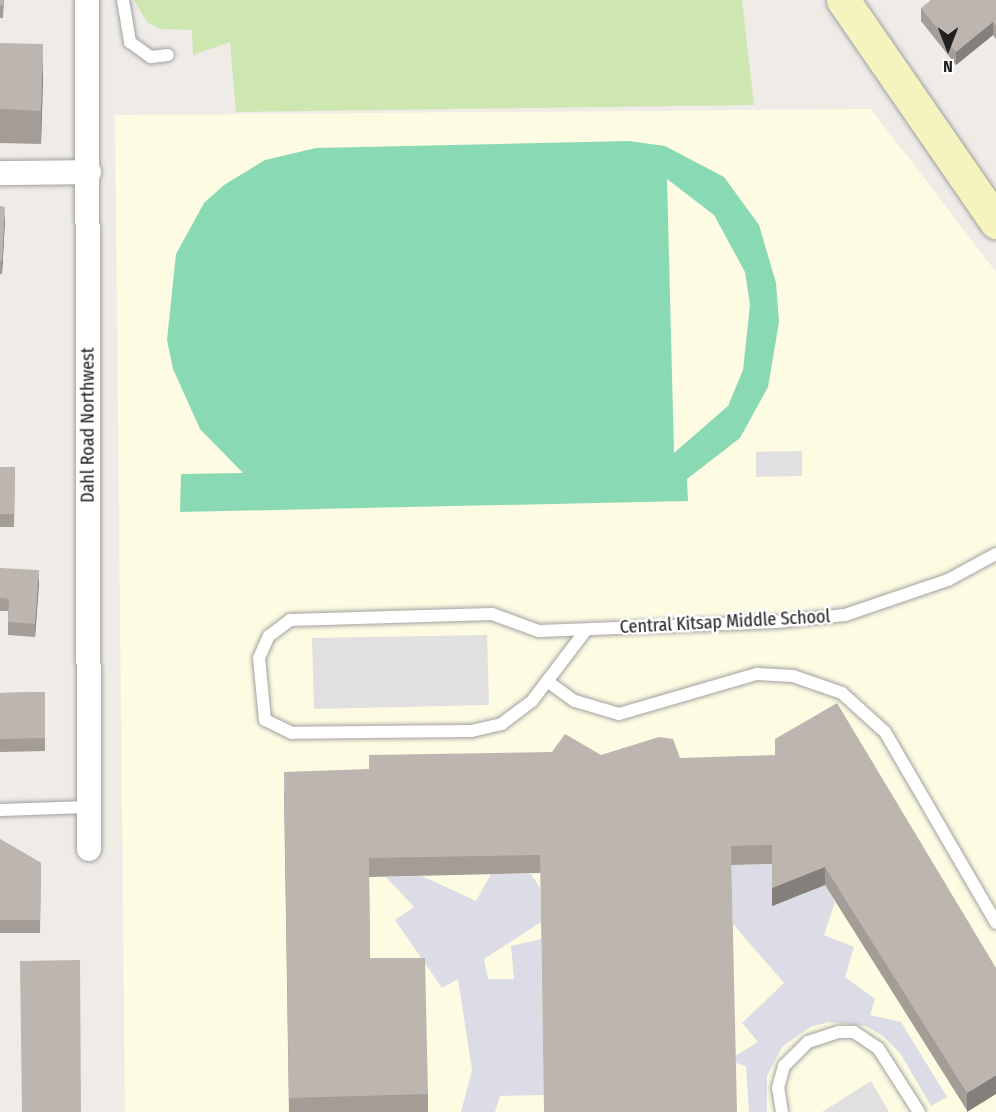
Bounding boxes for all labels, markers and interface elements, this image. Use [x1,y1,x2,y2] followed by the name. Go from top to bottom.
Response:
[918,18,978,78] north arrow
[943,57,953,76] text: N
[77,347,99,503] street label: Dahl Road Northwest
[619,606,831,638] street label: Central Kitsap Middle School

